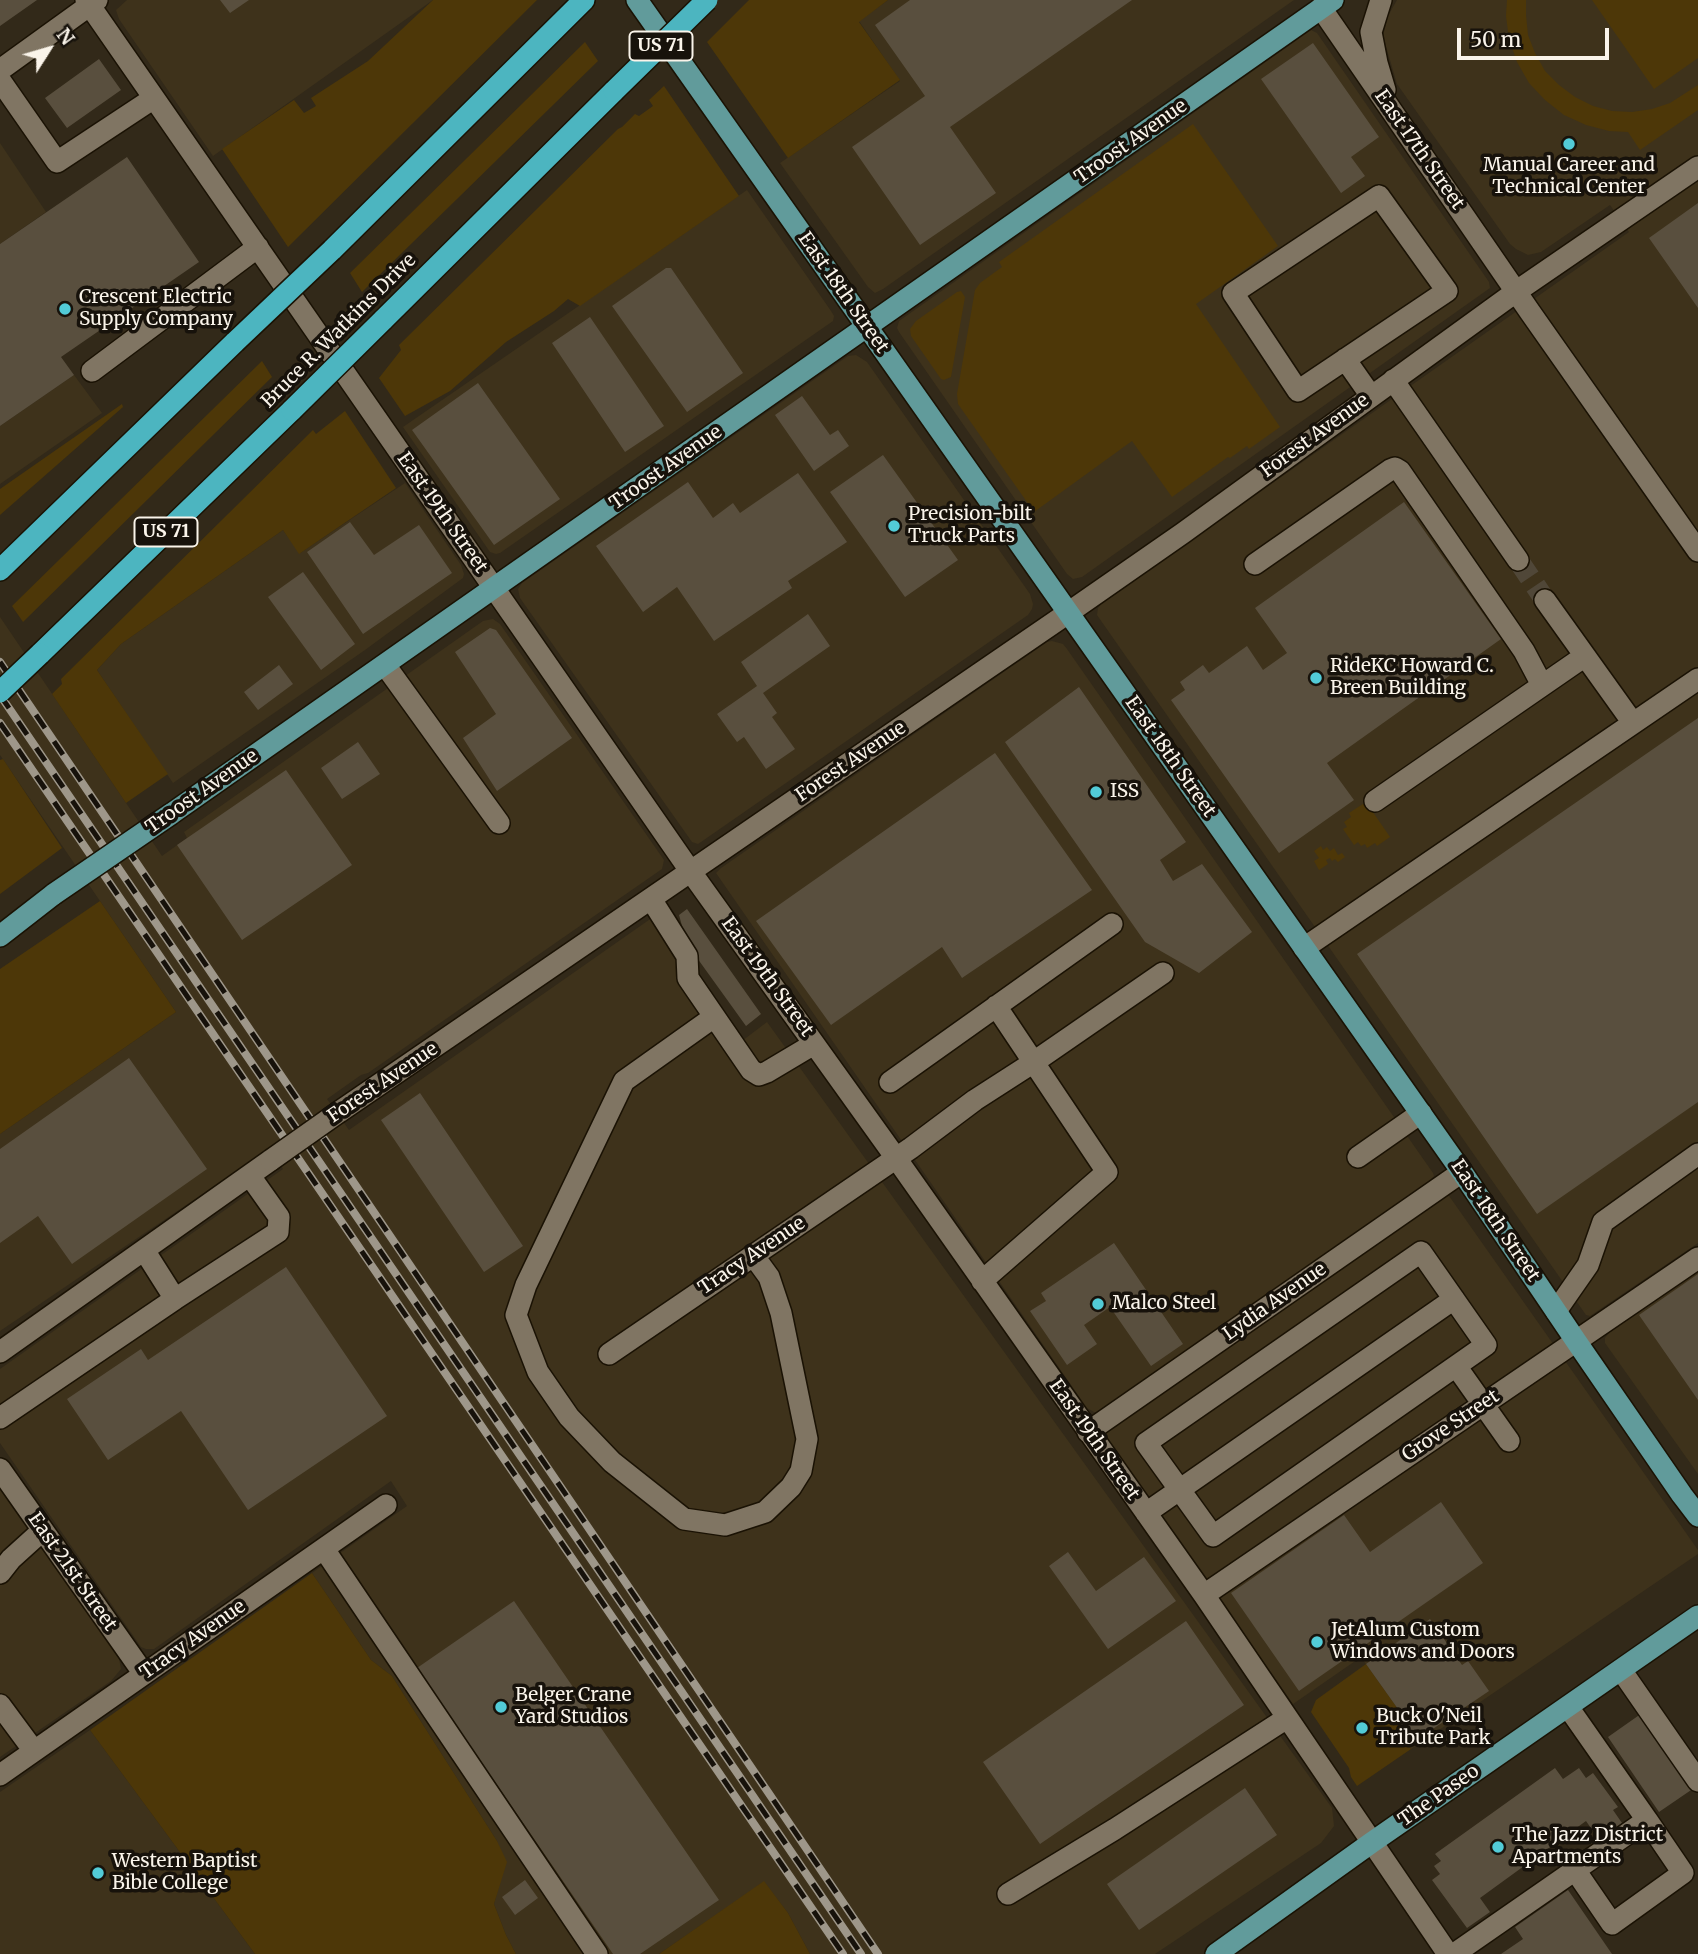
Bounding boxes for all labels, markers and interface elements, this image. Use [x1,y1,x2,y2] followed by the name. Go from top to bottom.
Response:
[14,14,84,84] north arrow
[1460,14,1612,58] scale bar
[52,23,80,50] text: N
[1470,26,1521,53] text: 50 m
[630,32,692,60] road number: US 71
[1369,86,1469,214] street label: East 17th Street
[1071,95,1191,189] street label: Troost Avenue
[1561,136,1577,152] marker: Manual Career and Technical Center
[1483,155,1655,199] place label: Manual Career and Technical Center
[793,228,893,358] street label: East 18th Street
[257,249,421,413] street label: Bruce R. Watkins Drive
[79,287,233,331] place label: Crescent Electric Supply Company
[57,301,73,317] marker: Crescent Electric Supply Company
[1257,389,1373,483] street label: Forest Avenue
[606,421,726,515] street label: Troost Avenue
[392,448,492,578] street label: East 19th Street
[908,504,1032,548] place label: Precision-bilt Truck Parts
[134,518,198,546] road number: US 71
[886,518,902,534] marker: Precision-bilt Truck Parts
[1330,656,1494,700] place label: RideKC Howard C. Breen Building
[1308,670,1324,686] marker: RideKC Howard C. Breen Building
[1120,692,1220,822] street label: East 18th Street
[792,717,910,807] street label: Forest Avenue
[142,745,262,839] street label: Troost Avenue
[1110,781,1139,803] place label: ISS
[1088,784,1104,800] marker: ISS
[716,913,818,1041] street label: East 19th Street
[324,1038,442,1128] street label: Forest Avenue
[1446,1156,1544,1286] street label: East 18th Street
[694,1212,810,1300] street label: Tracy Avenue
[1219,1258,1331,1346] street label: Lydia Avenue
[1112,1293,1216,1315] place label: Malco Steel
[1090,1296,1106,1312] marker: Malco Steel
[1044,1375,1144,1505] street label: East 19th Street
[1398,1385,1504,1467] street label: Grove Street
[23,1509,121,1635] street label: East 21st Street
[136,1595,250,1685] street label: Tracy Avenue
[1331,1620,1515,1664] place label: JetAlum Custom Windows and Doors
[1309,1634,1325,1650] marker: JetAlum Custom Windows and Doors
[515,1685,631,1729] place label: Belger Crane Yard Studios
[493,1699,509,1715] marker: Belger Crane Yard Studios
[1376,1706,1491,1750] place label: Buck O'Neil Tribute Park
[1354,1720,1370,1736] marker: Buck O'Neil Tribute Park
[1394,1760,1484,1832] street label: The Paseo
[1512,1825,1663,1869] place label: The Jazz District Apartments
[1490,1839,1506,1855] marker: The Jazz District Apartments
[112,1851,257,1895] place label: Western Baptist Bible College
[90,1865,106,1881] marker: Western Baptist Bible College

